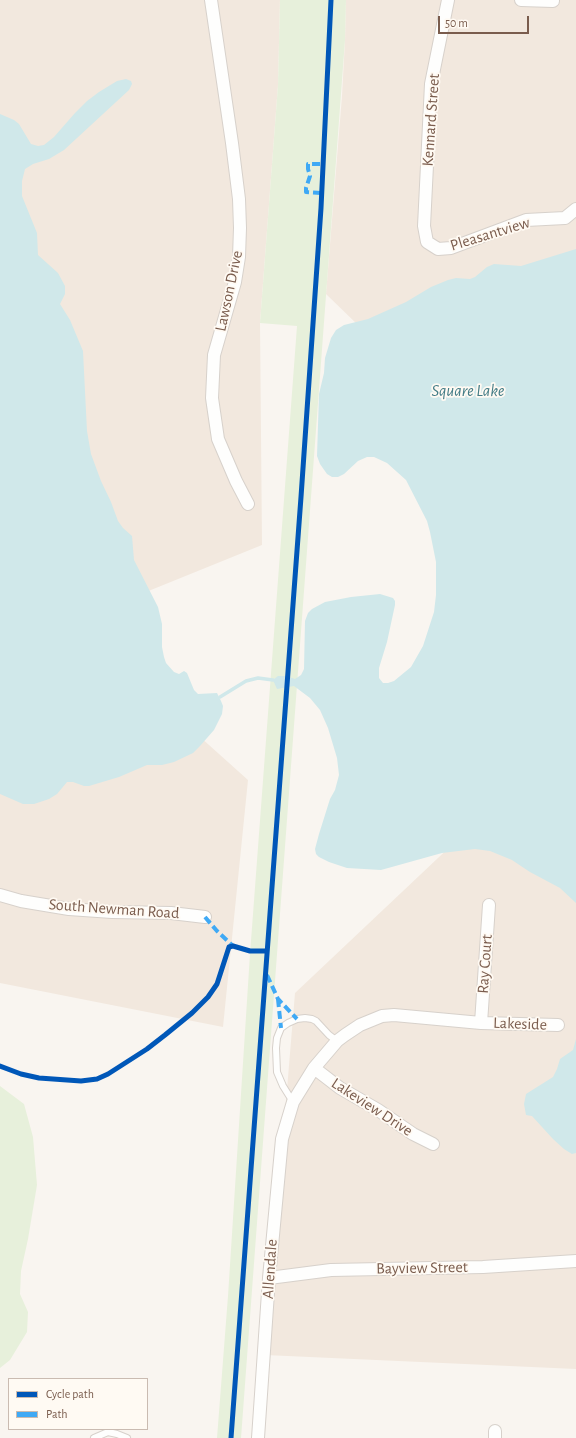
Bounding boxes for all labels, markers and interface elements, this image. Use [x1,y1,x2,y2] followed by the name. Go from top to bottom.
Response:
[440,8,531,34] scale bar
[445,17,468,29] text: 50 m
[418,73,444,167] street label: Kennard Street
[448,213,532,255] street label: Pleasantview
[211,249,247,333] street label: Lawson Drive
[432,381,504,401] water label: Square Lake
[48,895,180,923] street label: South Newman Road
[473,934,497,994] street label: Ray Court
[493,1013,547,1035] street label: Lakeside
[328,1074,416,1140] street label: Lakeview Drive
[258,1239,282,1299] street label: Allendale
[376,1258,468,1278] street label: Bayview Street
[8,1378,148,1430] legend
[46,1388,94,1400] text: Cycle path
[46,1408,68,1420] text: Path

